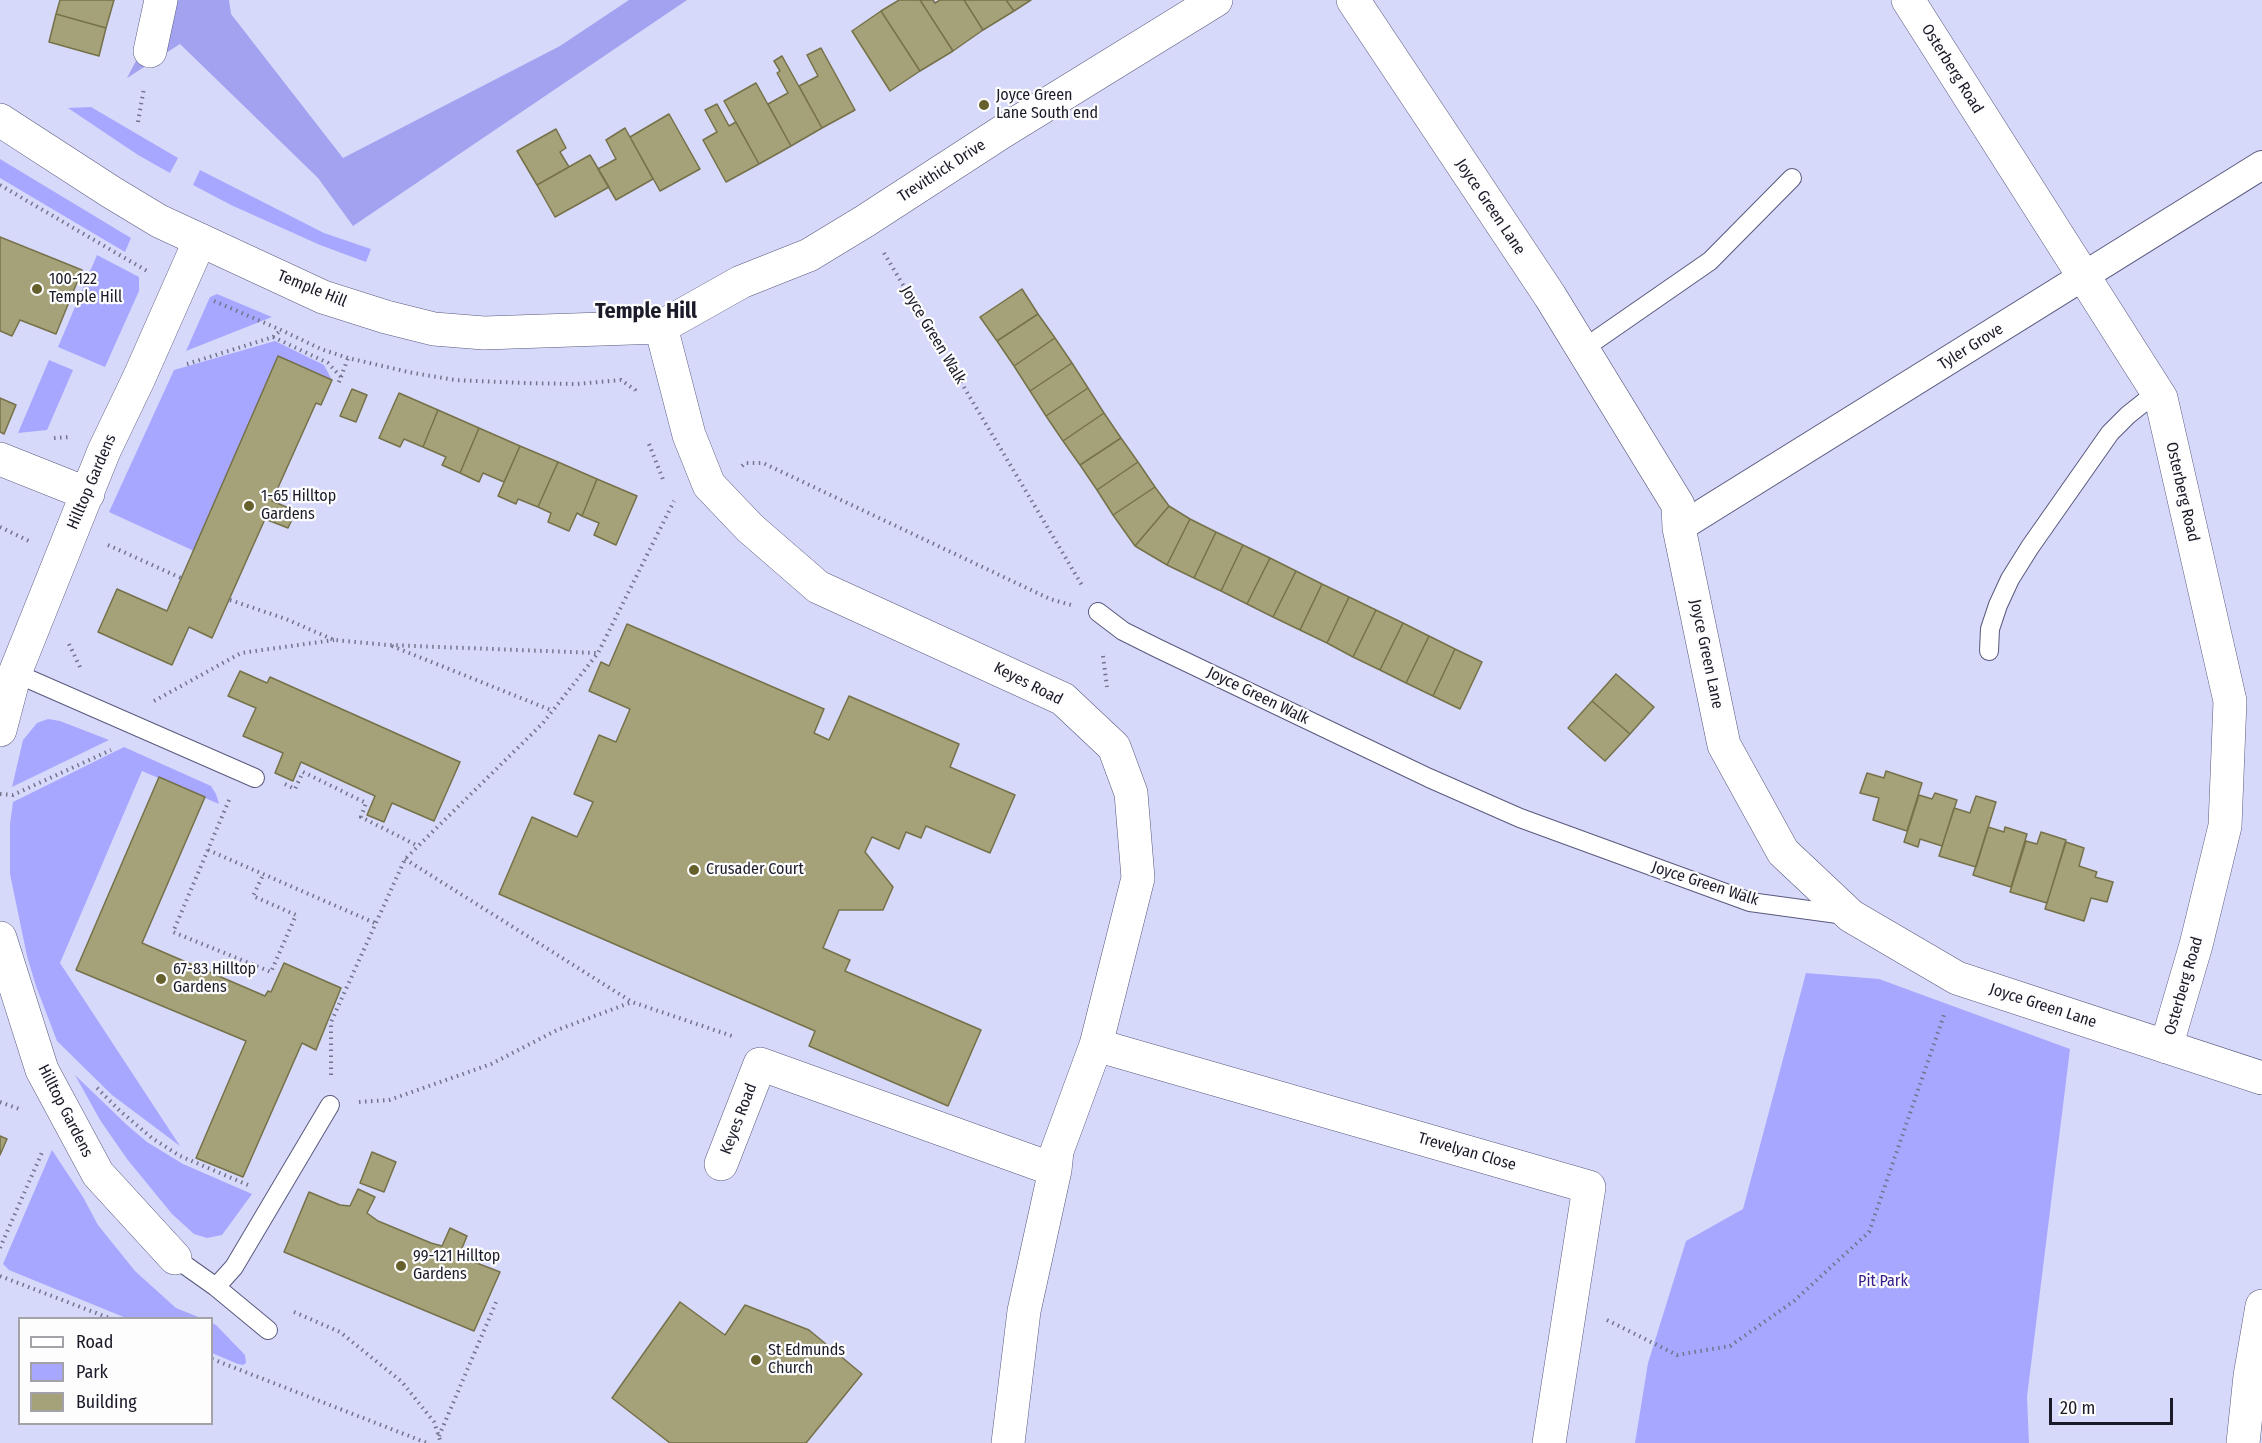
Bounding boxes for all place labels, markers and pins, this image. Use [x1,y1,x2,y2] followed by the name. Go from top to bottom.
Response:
[996,86,1098,124] place label: Joyce Green Lane South end
[977,98,991,112] marker: Joyce Green Lane South end
[49,270,122,308] place label: 100-122 Temple Hill
[30,282,44,296] marker: 100-122 Temple Hill
[261,487,336,525] place label: 1-65 Hilltop Gardens
[242,499,256,513] marker: 1-65 Hilltop Gardens
[706,860,804,880] place label: Crusader Court
[687,863,701,877] marker: Crusader Court
[173,960,256,998] place label: 67-83 Hilltop Gardens
[154,972,168,986] marker: 67-83 Hilltop Gardens
[413,1247,500,1285] place label: 99-121 Hilltop Gardens
[394,1259,408,1273] marker: 99-121 Hilltop Gardens
[768,1341,845,1379] place label: St Edmunds Church
[749,1353,763,1367] marker: St Edmunds Church

